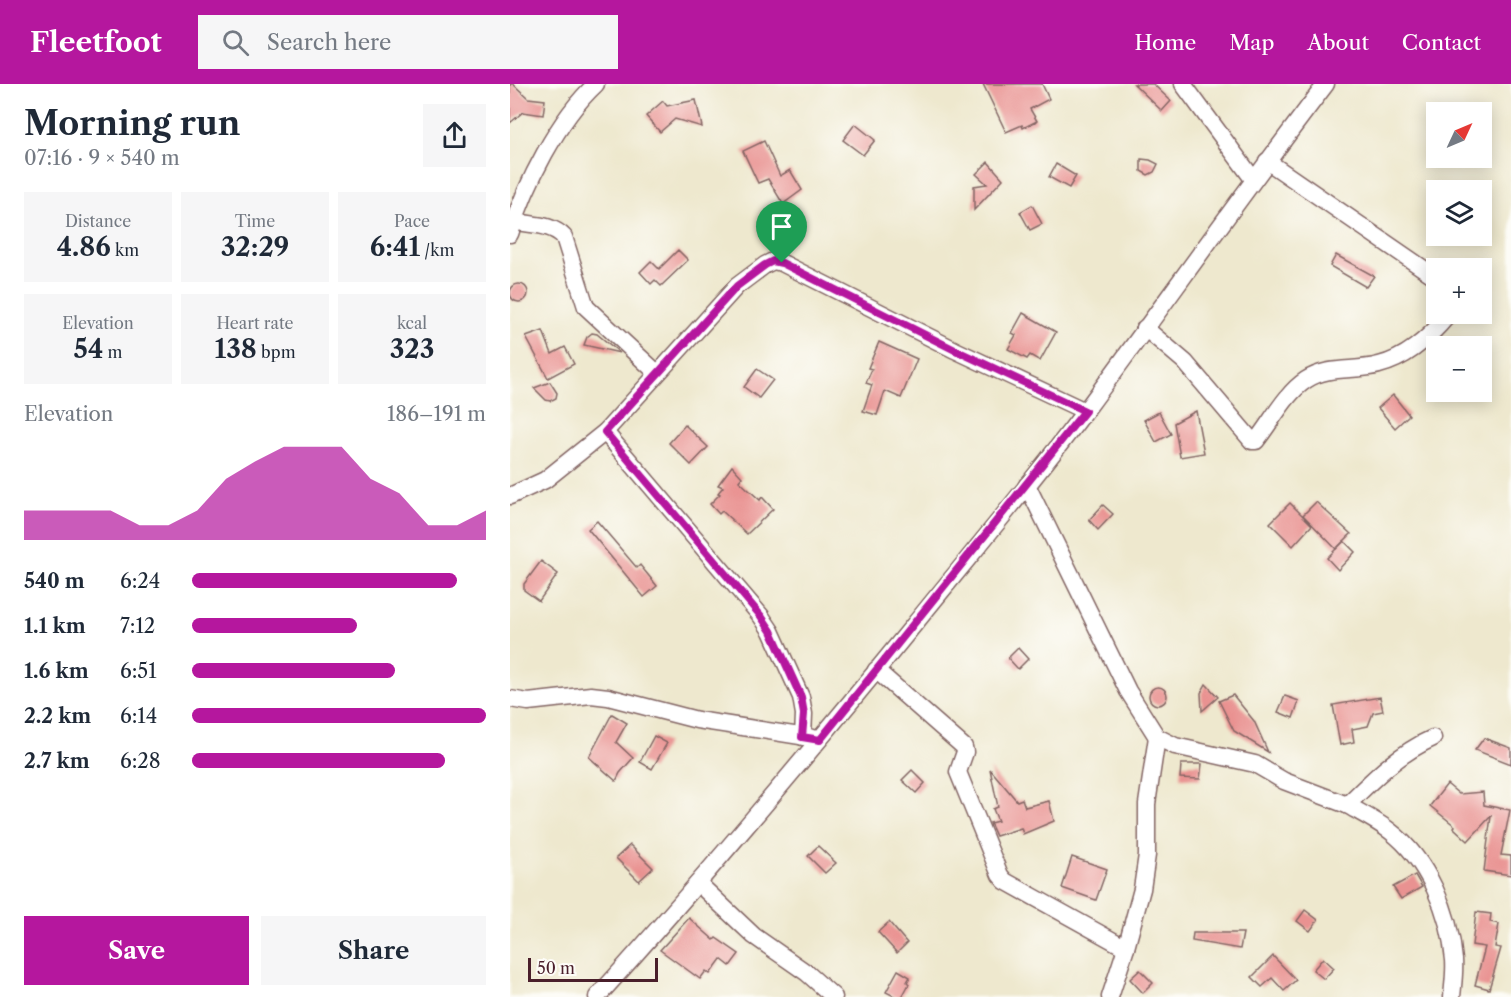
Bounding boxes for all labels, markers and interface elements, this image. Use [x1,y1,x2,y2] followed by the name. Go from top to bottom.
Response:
[198,15,618,69] search box
[30,25,162,59] text: Fleetfoot
[219,26,252,59] icon: search
[267,29,391,56] text: Search here
[1135,30,1196,55] text: Home
[1229,30,1274,55] text: Map
[1307,30,1369,55] text: About
[1402,30,1481,55] text: Contact
[1426,102,1492,168] north arrow
[1426,102,1492,402] map controls
[24,103,240,144] text: Morning run
[423,104,486,167] button: share
[24,146,180,170] text: 07:16 · 9 × 540 m
[1426,180,1492,246] button: layers
[756,201,807,263] pin
[765,210,798,243] icon: arrive
[65,211,131,231] text: Distance
[235,211,275,231] text: Time
[394,211,430,231] text: Pace
[57,231,111,263] text: 4.86
[221,231,289,263] text: 32:29
[370,231,420,263] text: 6:41
[111,240,139,260] text: km
[420,240,454,260] text: /km
[1426,258,1492,324] button: +
[62,313,134,333] text: Elevation
[216,313,294,333] text: Heart rate
[397,313,427,333] text: kcal
[74,333,103,365] text: 54
[214,333,257,365] text: 138
[390,333,434,365] text: 323
[1426,336,1492,402] button: −
[103,342,122,362] text: m
[257,342,296,362] text: bpm
[24,402,113,426] text: Elevation
[387,402,486,426] text: 186–191 m
[24,569,85,593] text: 540 m
[120,569,160,593] text: 6:24
[24,614,86,638] text: 1.1 km
[120,614,155,638] text: 7:12
[24,659,89,683] text: 1.6 km
[120,659,157,683] text: 6:51
[24,704,91,728] text: 2.2 km
[120,704,157,728] text: 6:14
[24,749,90,773] text: 2.7 km
[120,749,161,773] text: 6:28
[24,916,249,985] button: Save
[261,916,486,985] button: Share
[528,955,658,982] scale bar
[537,958,575,978] text: 50 m

